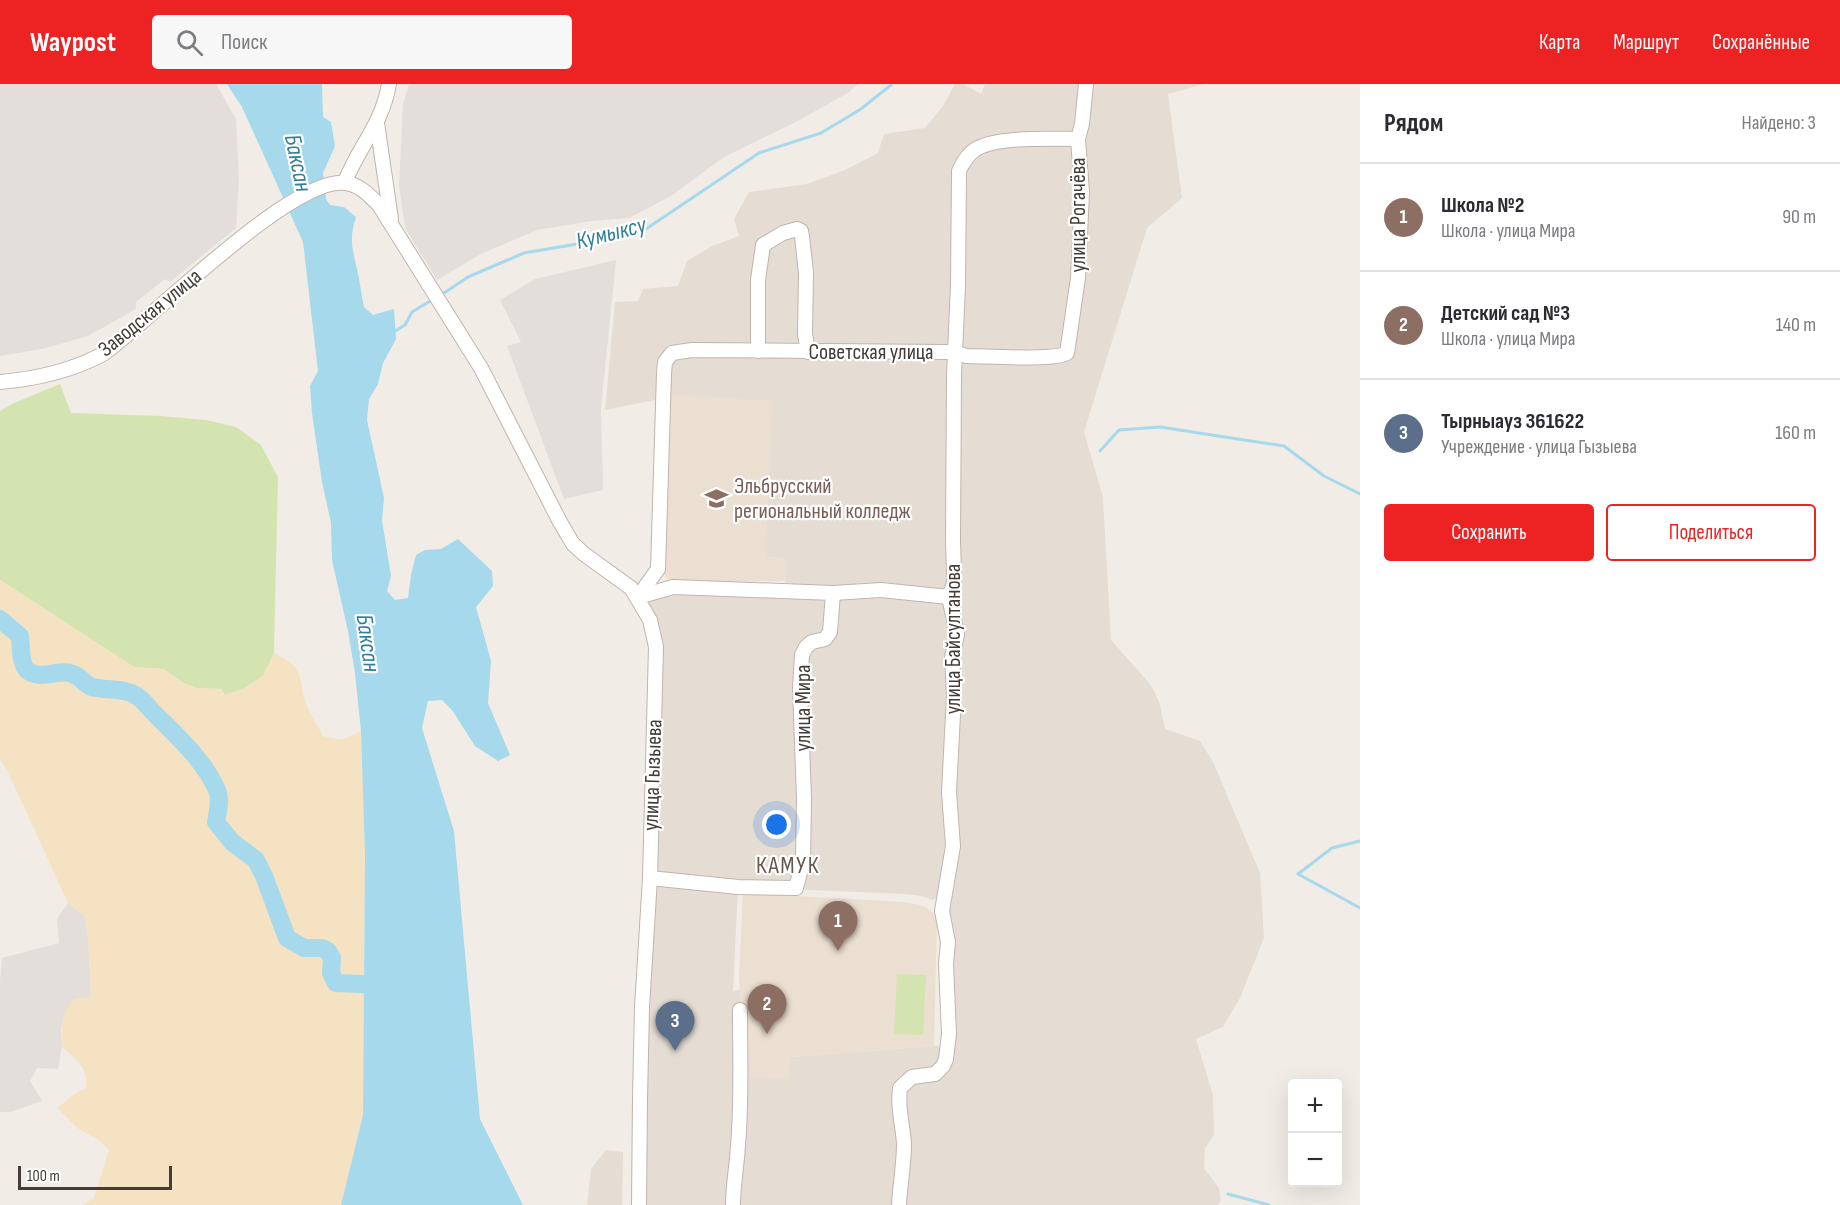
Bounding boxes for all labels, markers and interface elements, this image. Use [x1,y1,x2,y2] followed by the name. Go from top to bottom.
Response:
[152,15,572,69] search box
[30,26,116,59] text: Waypost
[173,26,206,59] icon: search
[221,29,267,56] text: Поиск
[1539,30,1580,55] text: Карта
[1613,30,1679,55] text: Маршрут
[1712,30,1810,55] text: Сохранённые
[1384,108,1443,139] text: Рядом
[1742,111,1816,135] text: Найдено: 3
[278,132,318,194] water label: Баксан
[1065,157,1092,273] street label: улица Рогачёва
[1441,192,1524,219] text: Школа №2
[1400,205,1407,229] text: 1
[1782,205,1816,229] text: 90 m
[573,210,650,256] water label: Кумыксу
[1441,219,1576,243] text: Школа · улица Мира
[93,263,207,363] street label: Заводская улица
[1441,300,1570,327] text: Детский сад №3
[1399,313,1408,337] text: 2
[1776,313,1816,337] text: 140 m
[1441,327,1576,351] text: Школа · улица Мира
[808,339,934,366] street label: Советская улица
[1441,408,1584,435] text: Тырныауз 361622
[1399,421,1408,445] text: 3
[1775,421,1816,445] text: 160 m
[1441,435,1637,459] text: Учреждение · улица Гызыева
[734,473,910,525] place label: Эльбрусский региональный колледж
[703,486,729,512] school or university icon: Эльбрусский региональный колледж
[1384,504,1594,561] button: Сохранить
[1606,504,1816,561] button: Поделиться
[940,564,967,714] street label: улица Байсултанова
[350,612,386,674] water label: Баксан
[790,664,817,752] street label: улица Мира
[638,719,668,831] street label: улица Гызыева
[762,810,791,839] your location
[756,851,820,880] district label: КАМУК
[818,902,858,951] pin: 1
[748,984,786,1034] pin: 2
[656,1002,694,1051] pin: 3
[1288,1079,1342,1187] map controls
[1288,1079,1342,1133] button: +
[1288,1133,1342,1187] button: −
[18,1163,172,1190] scale bar
[27,1167,60,1186] text: 100 m

